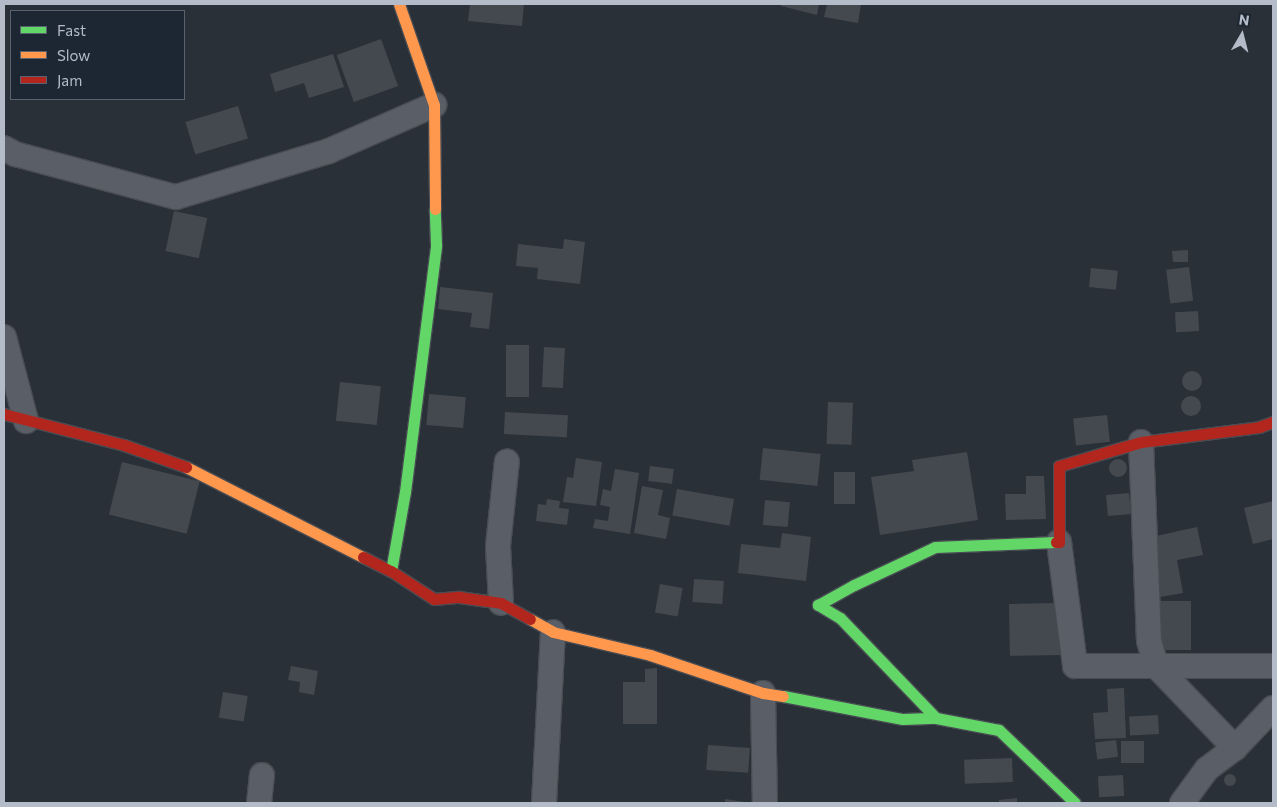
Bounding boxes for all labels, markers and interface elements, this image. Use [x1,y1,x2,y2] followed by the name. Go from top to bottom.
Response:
[10,10,185,100] legend
[1217,10,1267,60] north arrow
[1238,11,1251,29] text: N
[57,21,86,39] text: Fast
[57,46,90,64] text: Slow
[57,71,82,89] text: Jam

